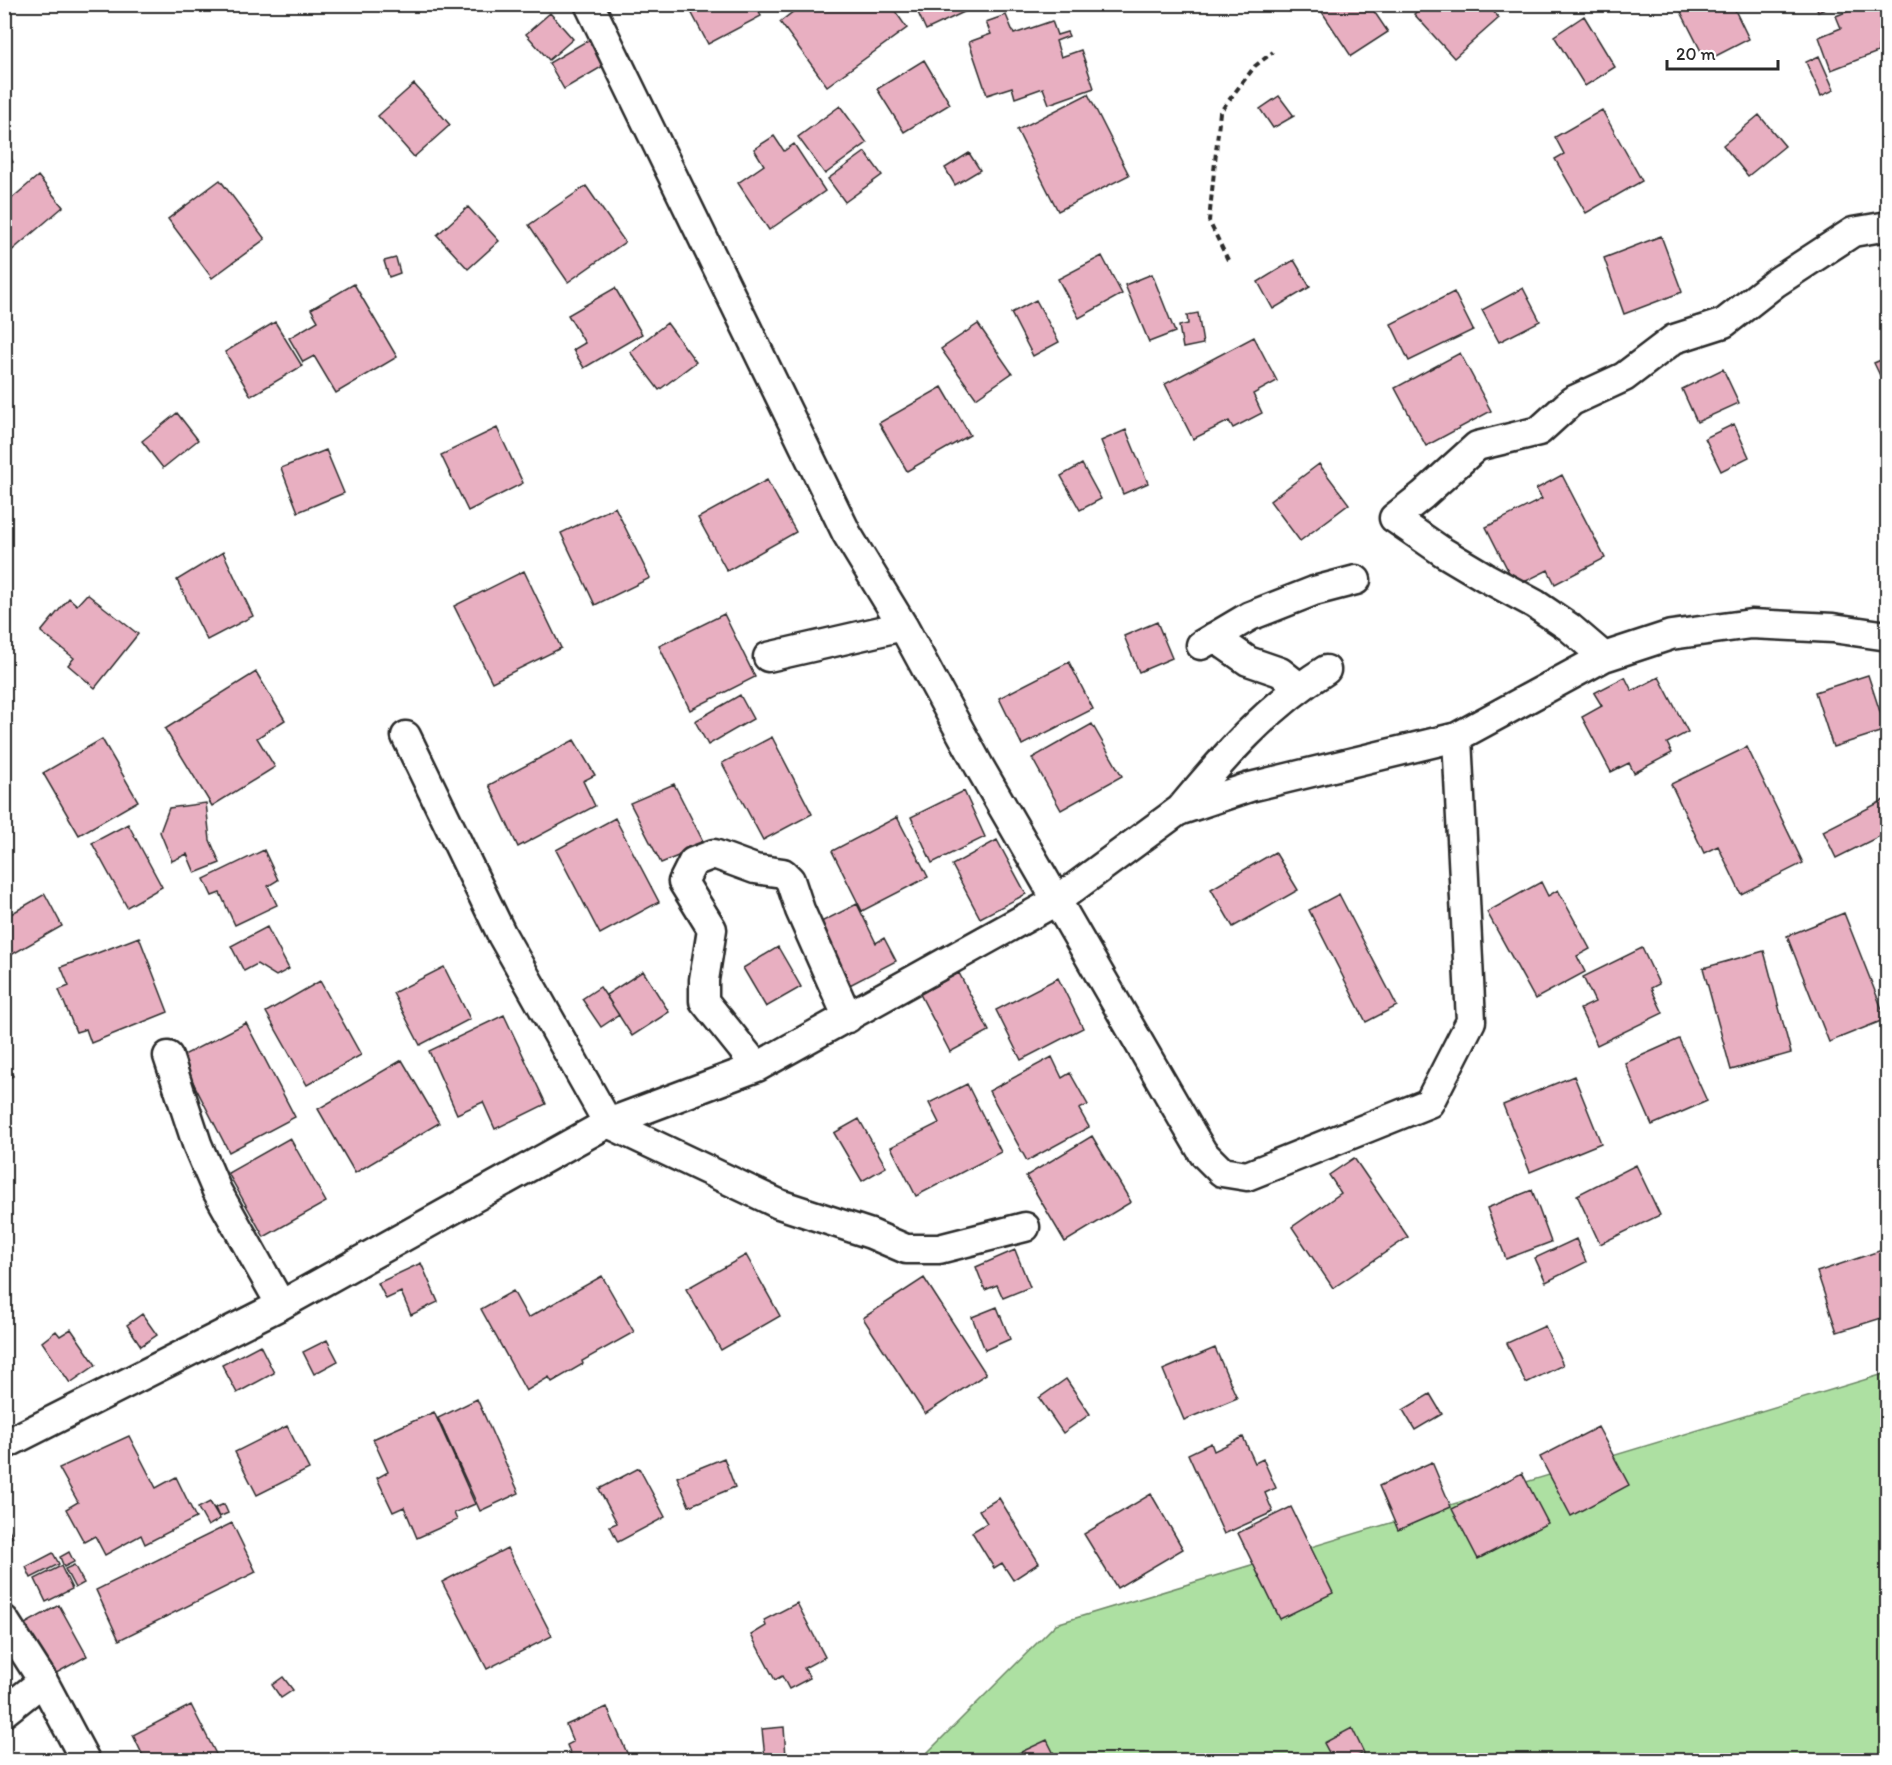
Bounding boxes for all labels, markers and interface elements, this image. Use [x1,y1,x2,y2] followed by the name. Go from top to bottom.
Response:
[1667,33,1778,71] scale bar
[1676,43,1716,65] text: 20 m

